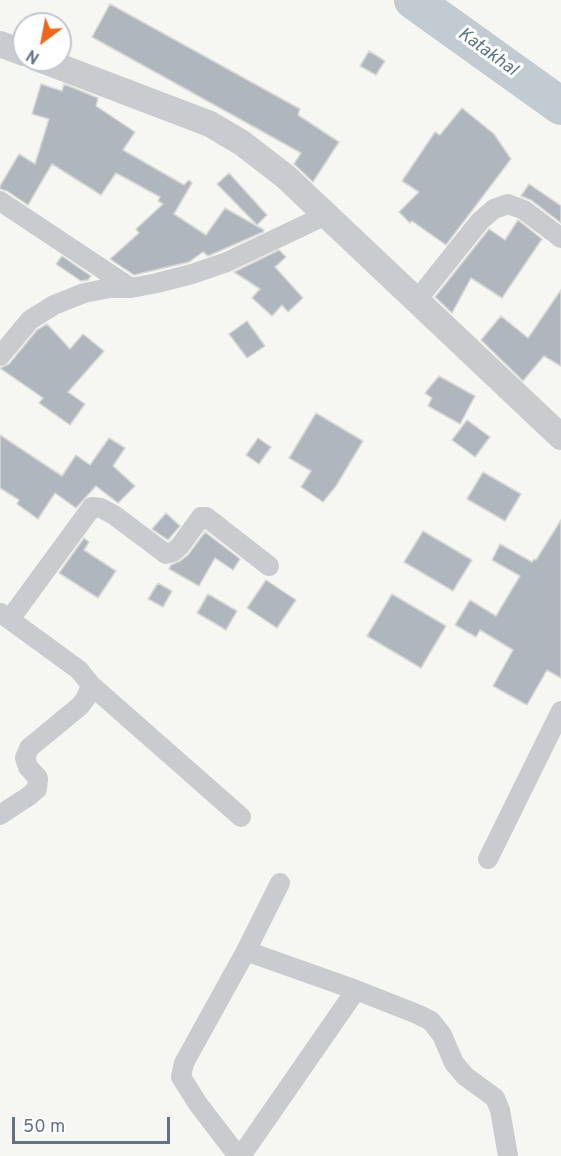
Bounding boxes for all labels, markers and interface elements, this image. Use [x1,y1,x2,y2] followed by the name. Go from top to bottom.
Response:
[12,12,72,72] north arrow
[453,24,521,82] water label: Katakhal
[23,44,44,67] text: N
[15,1105,172,1143] scale bar
[23,1116,65,1139] text: 50 m

